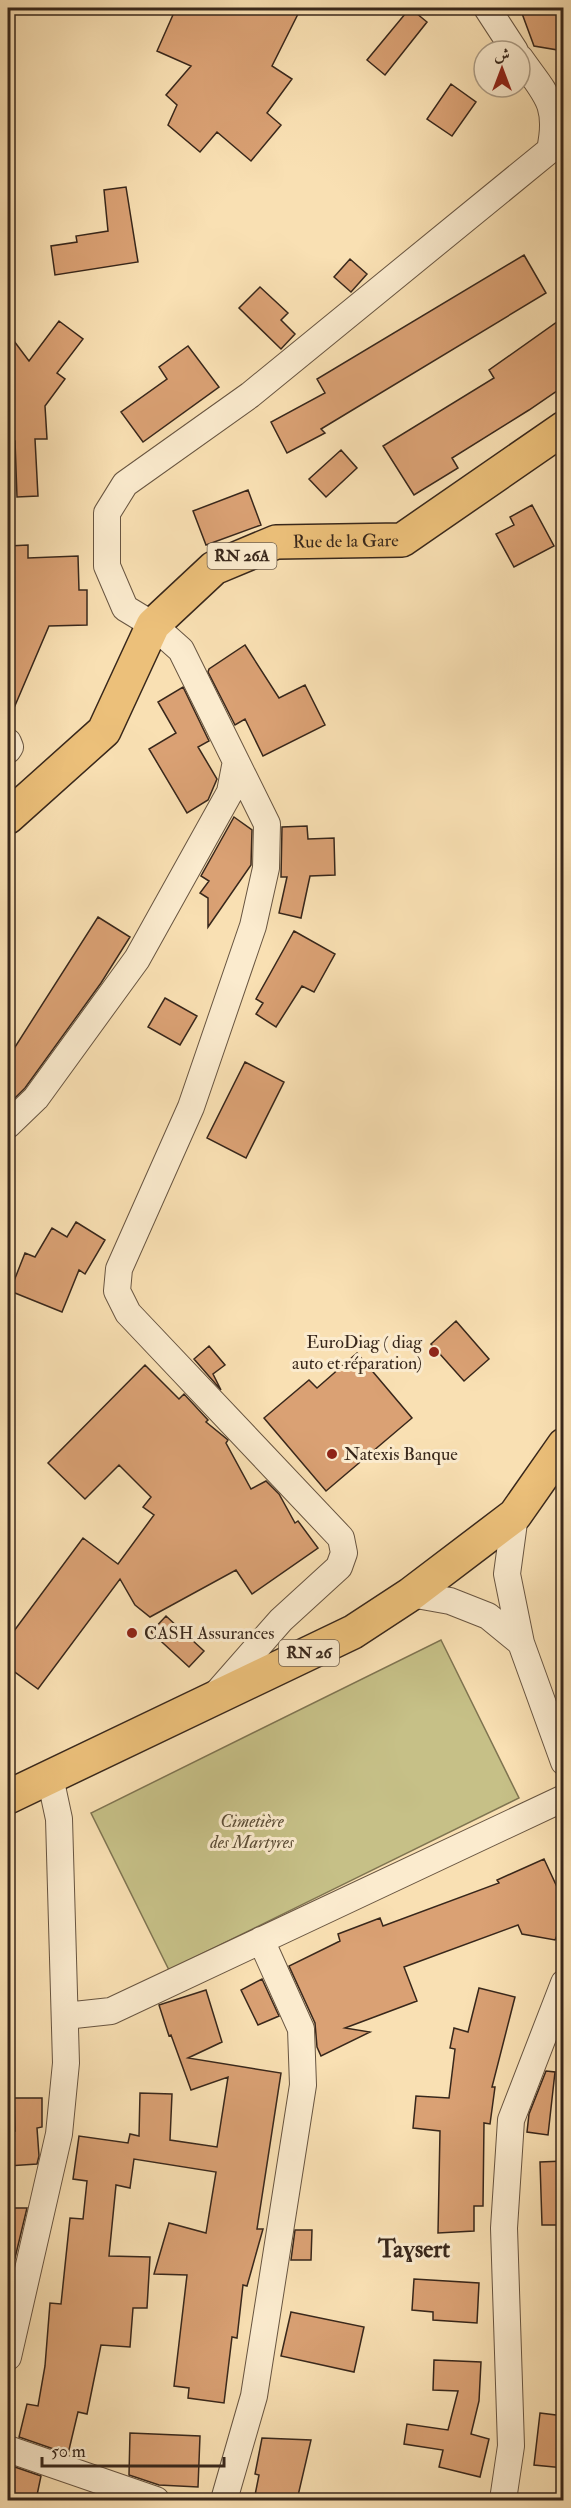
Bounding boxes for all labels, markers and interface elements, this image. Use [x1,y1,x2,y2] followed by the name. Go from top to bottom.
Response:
[472,39,532,99] north arrow
[494,45,510,65] text: ش
[292,529,399,553] street label: Rue de la Gare
[208,543,276,569] road number: RN 26A
[292,1331,423,1375] place label: EuroDiag ( diag auto et réparation)
[427,1345,441,1359] marker: EuroDiag ( diag auto et réparation)
[344,1443,458,1466] place label: Natexis Banque
[325,1447,339,1461] marker: Natexis Banque
[144,1622,275,1645] place label: CASH Assurances
[125,1626,139,1640] marker: CASH Assurances
[279,1640,339,1666] road number: RN 26
[209,1810,295,1854] park label: Cimetière des Martyres
[377,2234,450,2265] district label: Taɣsert
[42,2430,224,2468] scale bar
[51,2440,86,2463] text: 50 m

